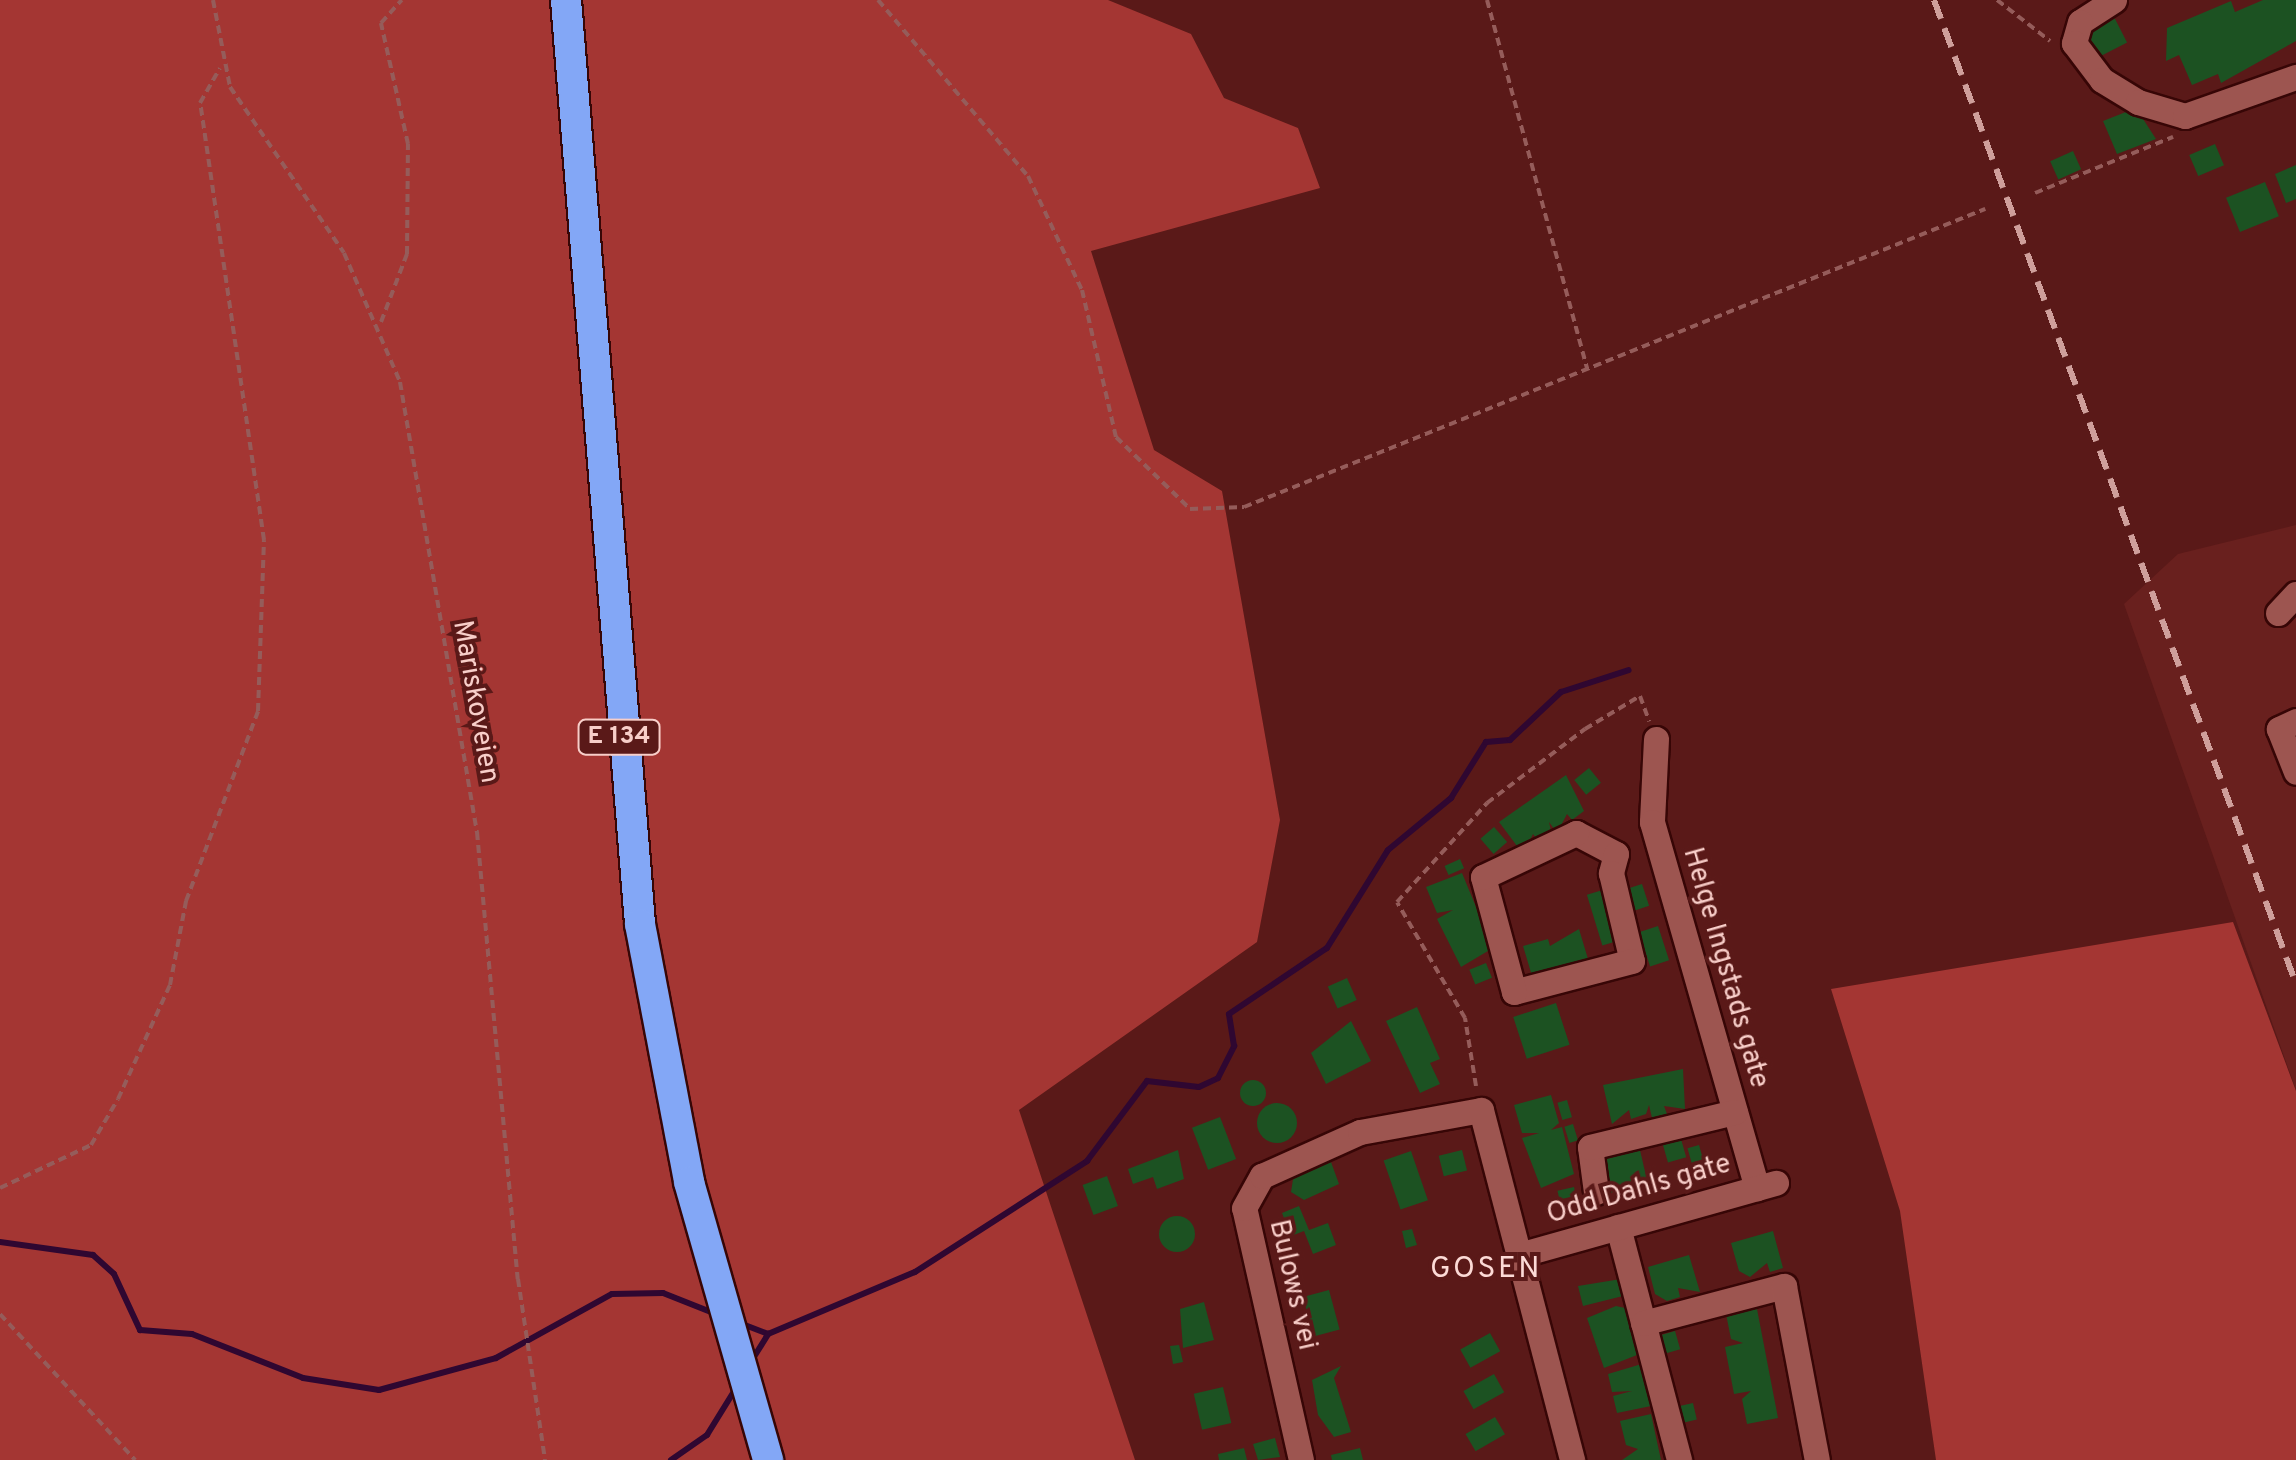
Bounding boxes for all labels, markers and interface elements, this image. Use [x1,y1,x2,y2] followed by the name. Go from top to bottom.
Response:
[444,618,506,786] street label: Mariskoveien
[576,717,662,757] road number: E 134
[1675,844,1775,1092] street label: Helge Ingstads gate
[1543,1148,1735,1232] street label: Odd Dahls gate
[1261,1217,1323,1353] street label: Bulows vei
[1430,1252,1542,1288] district label: GOSEN

